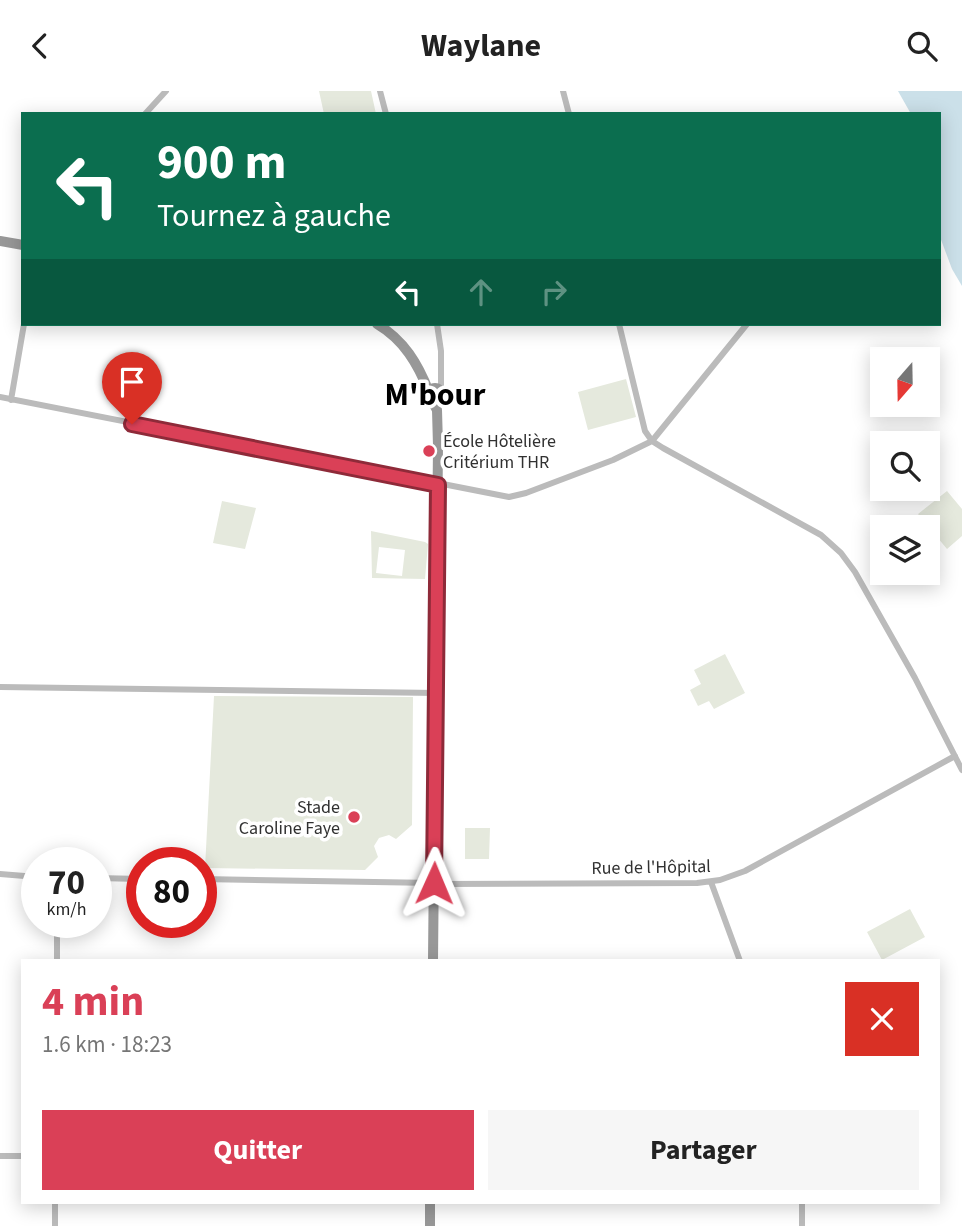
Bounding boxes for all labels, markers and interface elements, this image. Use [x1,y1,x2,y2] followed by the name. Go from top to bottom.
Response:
[421,23,541,69] text: Waylane
[21,27,59,65] icon: back
[903,27,941,65] icon: search
[157,128,286,198] text: 900 m
[42,140,133,231] icon: left
[157,193,391,239] text: Tournez à gauche
[389,273,427,311] icon: left
[462,273,500,311] icon: ahead
[535,273,573,311] icon: right
[870,347,940,417] north arrow
[870,347,940,585] map controls
[102,352,162,424] pin
[113,363,151,401] icon: arrive
[385,372,486,418] district label: M'bour
[443,429,556,475] place label: École Hôtelière Critérium THR
[870,431,940,501] button: search
[421,443,437,459] marker: École Hôtelière Critérium THR
[870,515,940,585] button: layers
[239,795,340,841] place label: Stade Caroline Faye
[346,809,362,825] marker: Stade Caroline Faye
[397,846,471,920] position arrow
[126,847,217,938] speed limit sign: 80
[591,854,711,881] street label: Rue de l'Hôpital
[48,858,85,908] text: 70
[47,897,86,922] text: km/h
[42,972,144,1032] text: 4 min
[845,982,919,1056] button: close
[42,1028,172,1061] text: 1.6 km · 18:23
[42,1110,474,1190] button: Quitter
[488,1110,919,1190] button: Partager

